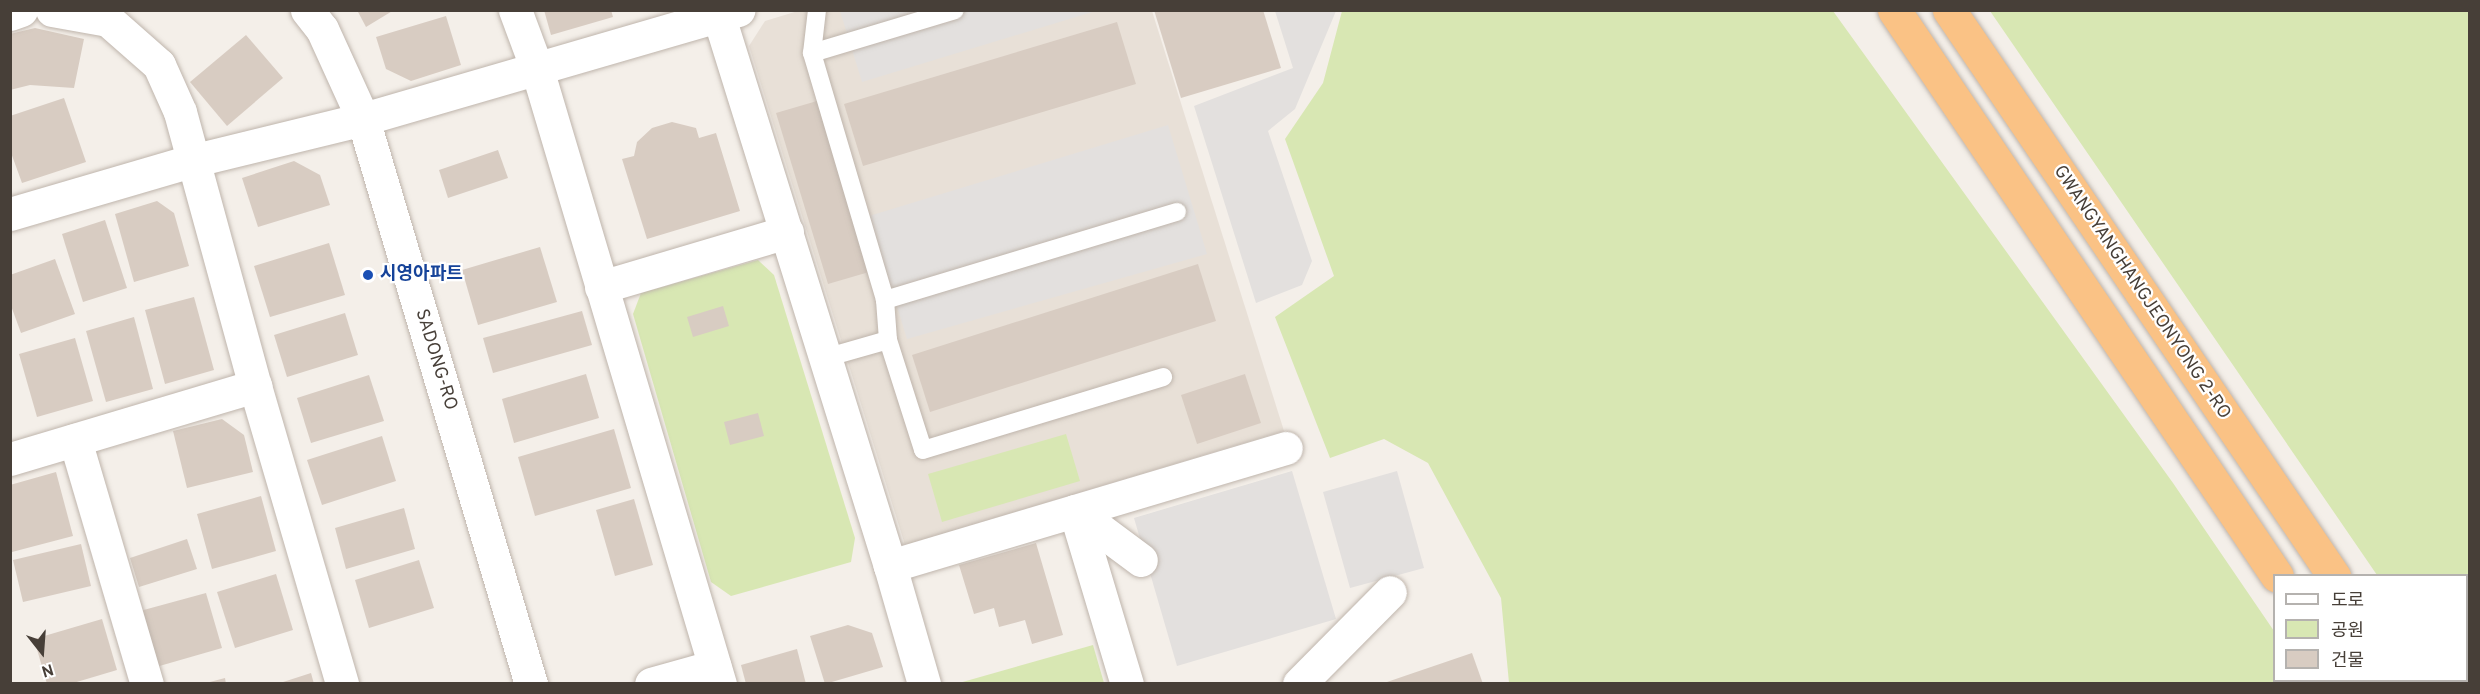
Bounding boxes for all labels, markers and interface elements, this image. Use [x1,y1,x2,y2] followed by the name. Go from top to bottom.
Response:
[2048,162,2234,424] street label: GWANGYANGHANGJEONYONG 2-RO
[380,264,463,286] place label: 시영아파트
[361,268,375,282] marker: 시영아파트
[409,307,461,413] street label: SADONG-RO
[2273,574,2468,682] legend
[2331,590,2364,613] text: 도로
[2331,620,2364,643] text: 공원
[12,622,72,682] north arrow
[2331,650,2364,673] text: 건물
[39,658,56,680] text: N

